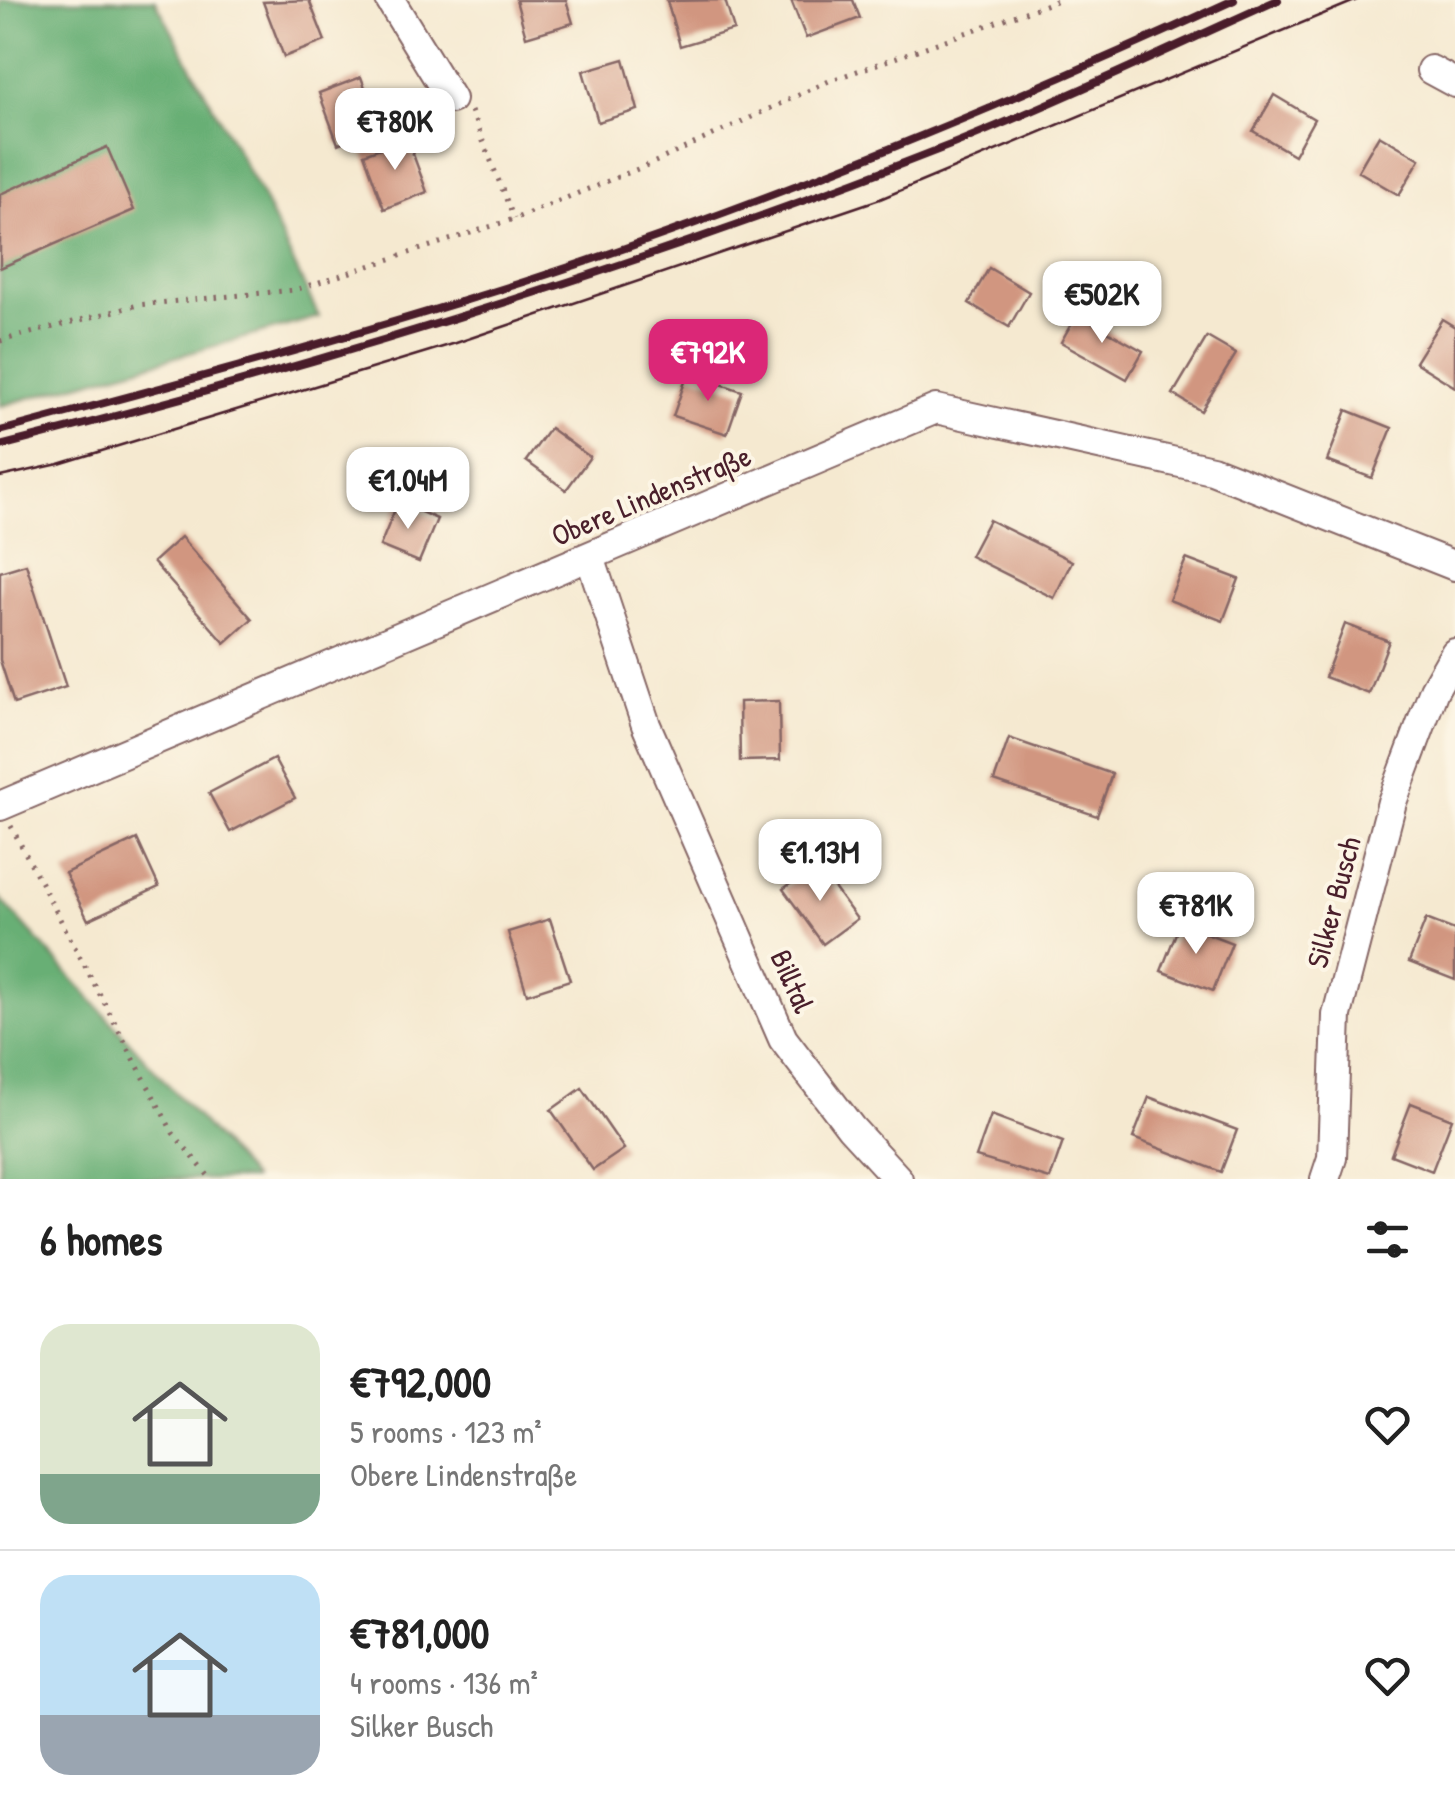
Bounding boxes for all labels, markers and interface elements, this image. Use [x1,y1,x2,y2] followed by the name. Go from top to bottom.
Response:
[325,88,465,173] pin: €780K
[357,99,433,142] text: €780K
[1032,261,1172,346] pin: €502K
[1065,272,1139,315] text: €502K
[638,319,778,404] pin: €792K
[671,330,745,373] text: €792K
[545,435,757,555] street label: Obere Lindenstraße
[327,447,489,532] pin: €1.04M
[368,458,448,501] text: €1.04M
[739,819,901,904] pin: €1.13M
[781,830,859,873] text: €1.13M
[1296,832,1370,972] street label: Silker Busch
[1126,872,1266,957] pin: €781K
[1159,883,1233,926] text: €781K
[762,943,824,1019] street label: Billtal
[40,1211,162,1268] text: 6 homes
[1360,1212,1415,1267] icon: filters
[350,1353,491,1410] text: €792,000
[120,1364,240,1484] icon: home
[1360,1397,1415,1452] icon: heart
[350,1410,542,1453] text: 5 rooms · 123 m²
[350,1453,577,1496] text: Obere Lindenstraße
[350,1604,489,1661] text: €781,000
[120,1615,240,1735] icon: home
[1360,1648,1415,1703] icon: heart
[350,1661,538,1704] text: 4 rooms · 136 m²
[350,1704,493,1747] text: Silker Busch

